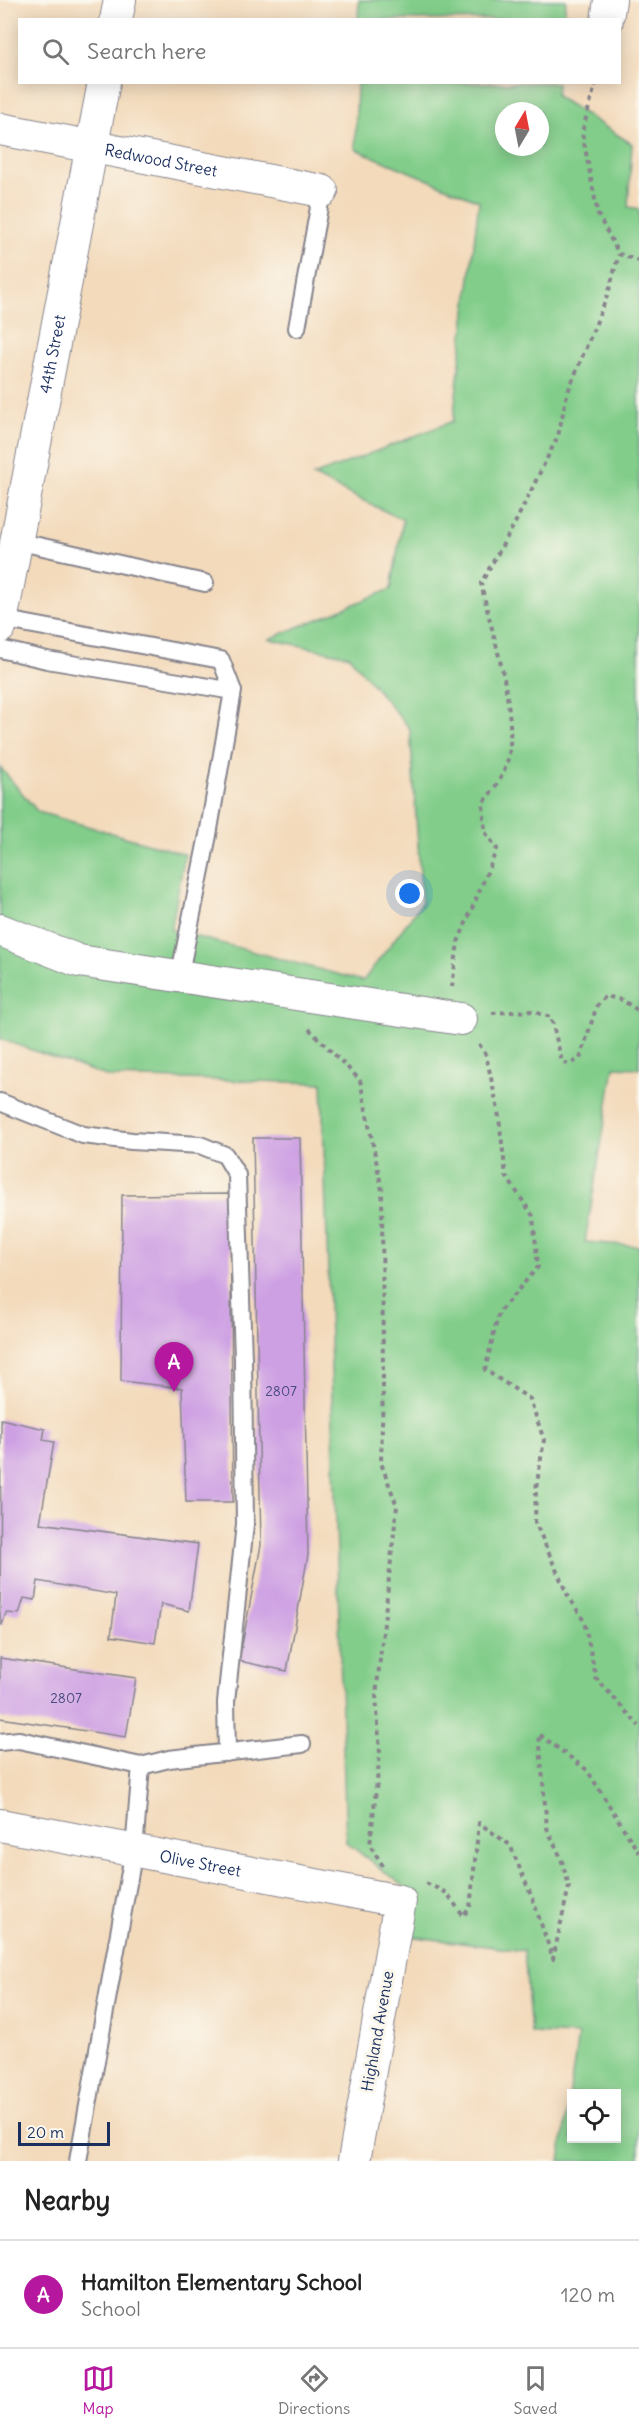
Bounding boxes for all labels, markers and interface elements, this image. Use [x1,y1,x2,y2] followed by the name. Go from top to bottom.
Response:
[18,18,621,84] search box
[39,35,72,68] icon: search
[87,37,206,65] text: Search here
[495,102,549,156] north arrow
[103,139,220,181] street label: Redwood Street
[35,312,70,395] street label: 44th Street
[395,879,424,908] your location
[154,1342,194,1392] pin: A
[265,1382,297,1400] house number: 2807
[50,1689,82,1707] house number: 2807
[158,1846,243,1881] street label: Olive Street
[357,1969,397,2093] street label: Highland Avenue
[567,2089,621,2143] map controls
[567,2089,621,2143] button: locate
[18,2119,110,2146] scale bar
[27,2122,64,2142] text: 20 m
[24,2184,110,2217] text: Nearby
[81,2268,362,2296] text: Hamilton Elementary School
[37,2282,50,2307] text: A
[561,2282,615,2307] text: 120 m
[81,2296,141,2321] text: School
[82,2362,115,2418] tab: Map
[278,2362,350,2418] tab: Directions
[514,2362,557,2418] tab: Saved

